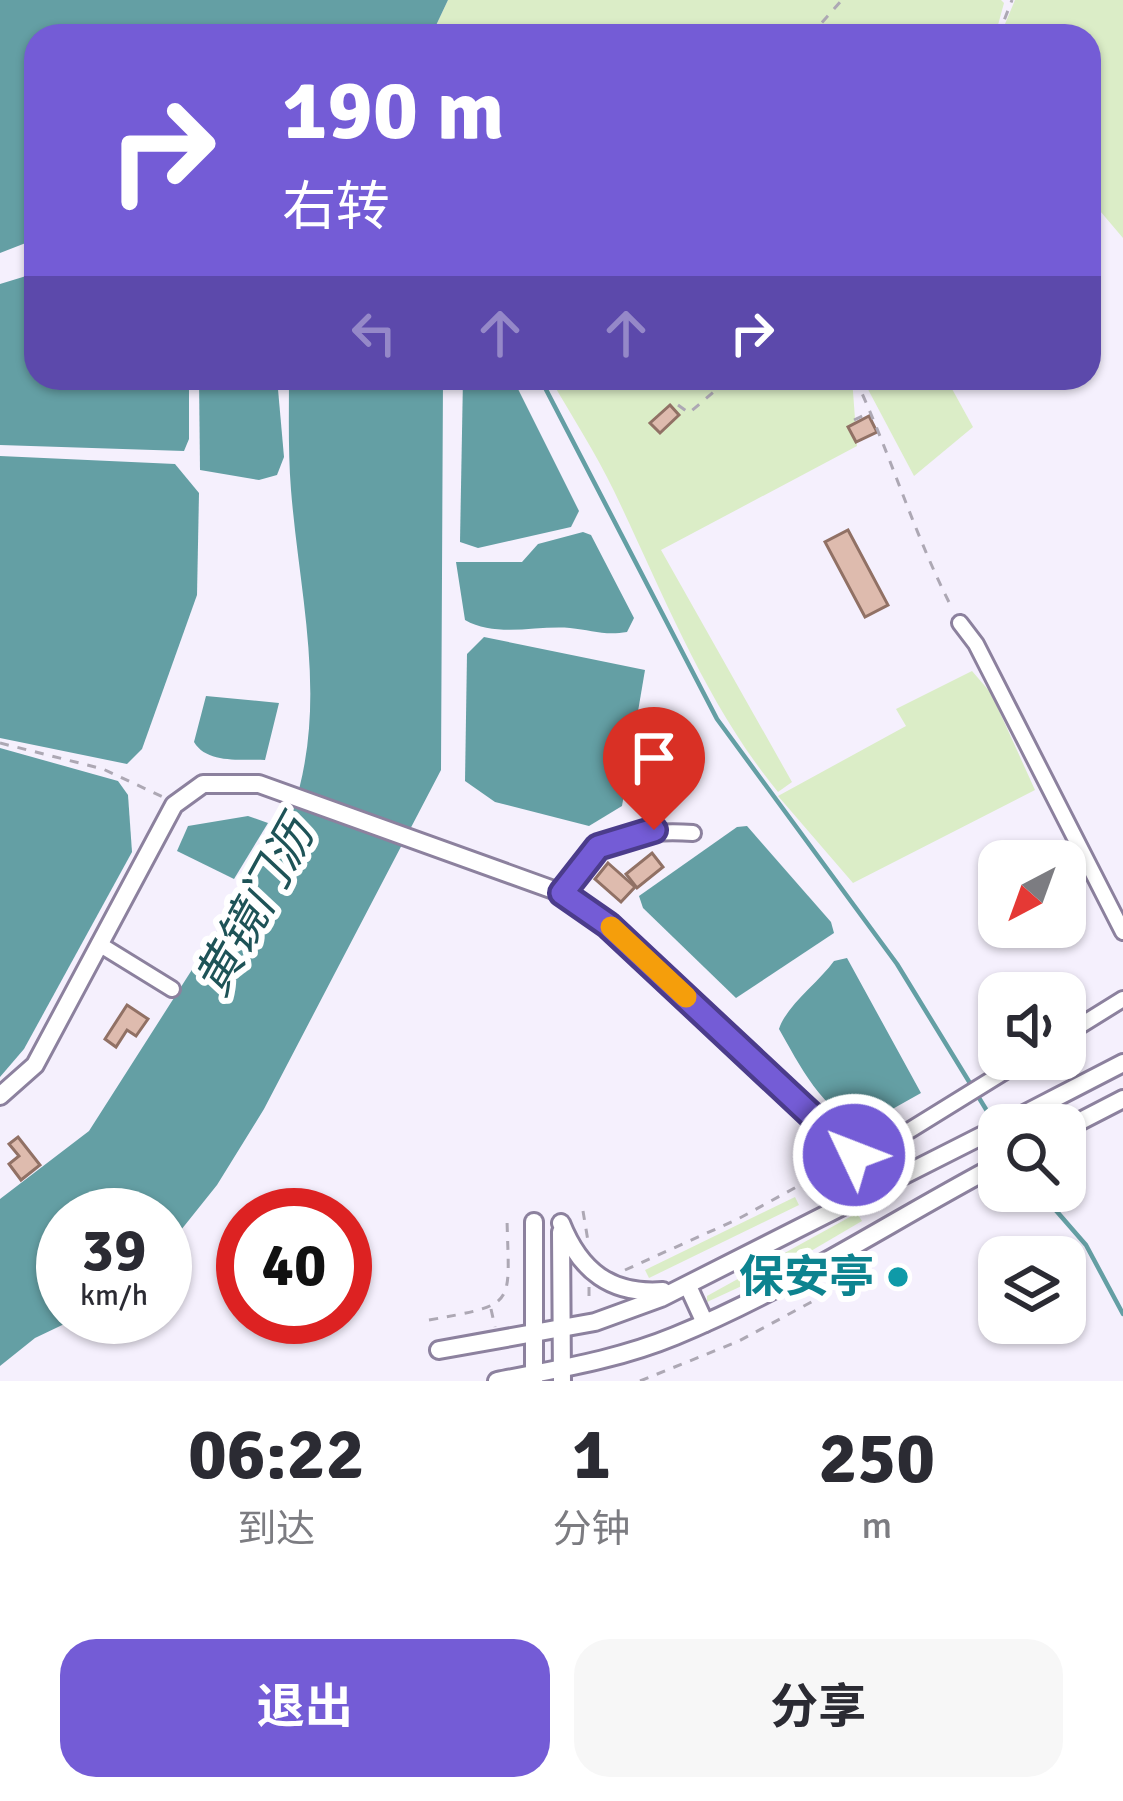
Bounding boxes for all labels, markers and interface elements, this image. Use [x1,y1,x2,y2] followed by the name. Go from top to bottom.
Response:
[282,59,504,163] text: 190 m
[84,72,240,228] icon: right
[282,174,390,241] text: 右转
[341,300,407,366] icon: left
[467,300,533,366] icon: ahead
[593,300,659,366] icon: ahead
[719,300,785,366] icon: right
[603,707,705,830] pin
[621,725,687,791] icon: arrive
[183,804,331,1006] water label: 黄镜门沥
[978,840,1086,948] north arrow
[978,840,1086,1344] map controls
[978,972,1086,1080] button: sound
[791,1092,917,1218] position arrow
[978,1104,1086,1212] button: search
[216,1188,372,1344] speed limit sign: 40
[82,1214,146,1288] text: 39
[978,1236,1086,1344] button: layers
[739,1250,874,1305] place label: 保安亭
[885,1264,911,1290] marker: 保安亭
[80,1277,148,1314] text: km/h
[188,1410,365,1499] text: 06:22
[572,1410,611,1499] text: 1
[818,1414,935,1503] text: 250
[861,1501,892,1549] text: m
[237,1505,315,1553] text: 到达
[553,1505,631,1553] text: 分钟
[60,1639,550,1777] button: 退出
[574,1639,1063,1777] button: 分享

